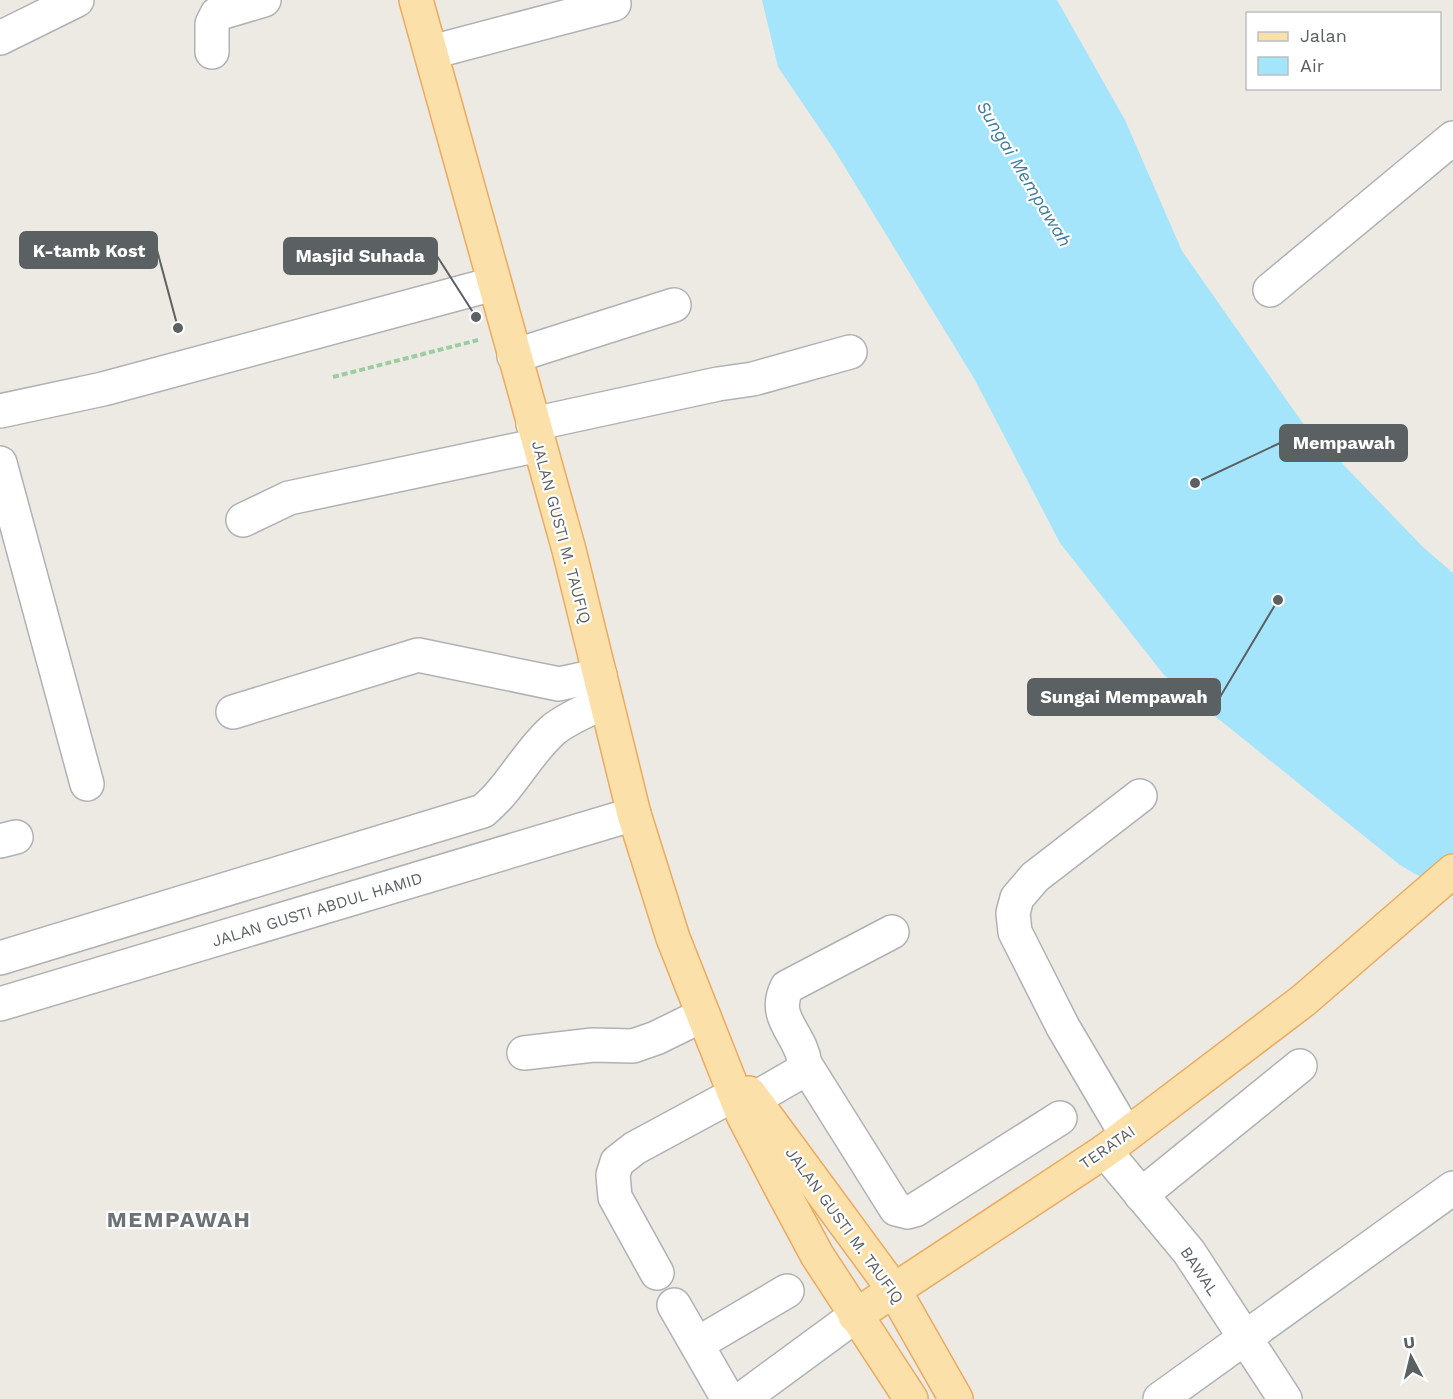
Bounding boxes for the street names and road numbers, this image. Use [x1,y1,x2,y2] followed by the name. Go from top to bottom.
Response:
[528,439,595,626] street label: JALAN GUSTI M. TAUFIQ
[210,868,425,951] street label: JALAN GUSTI ABDUL HAMID
[1076,1122,1139,1173] street label: TERATAI
[782,1144,908,1307] street label: JALAN GUSTI M. TAUFIQ
[1176,1243,1223,1300] street label: BAWAL

